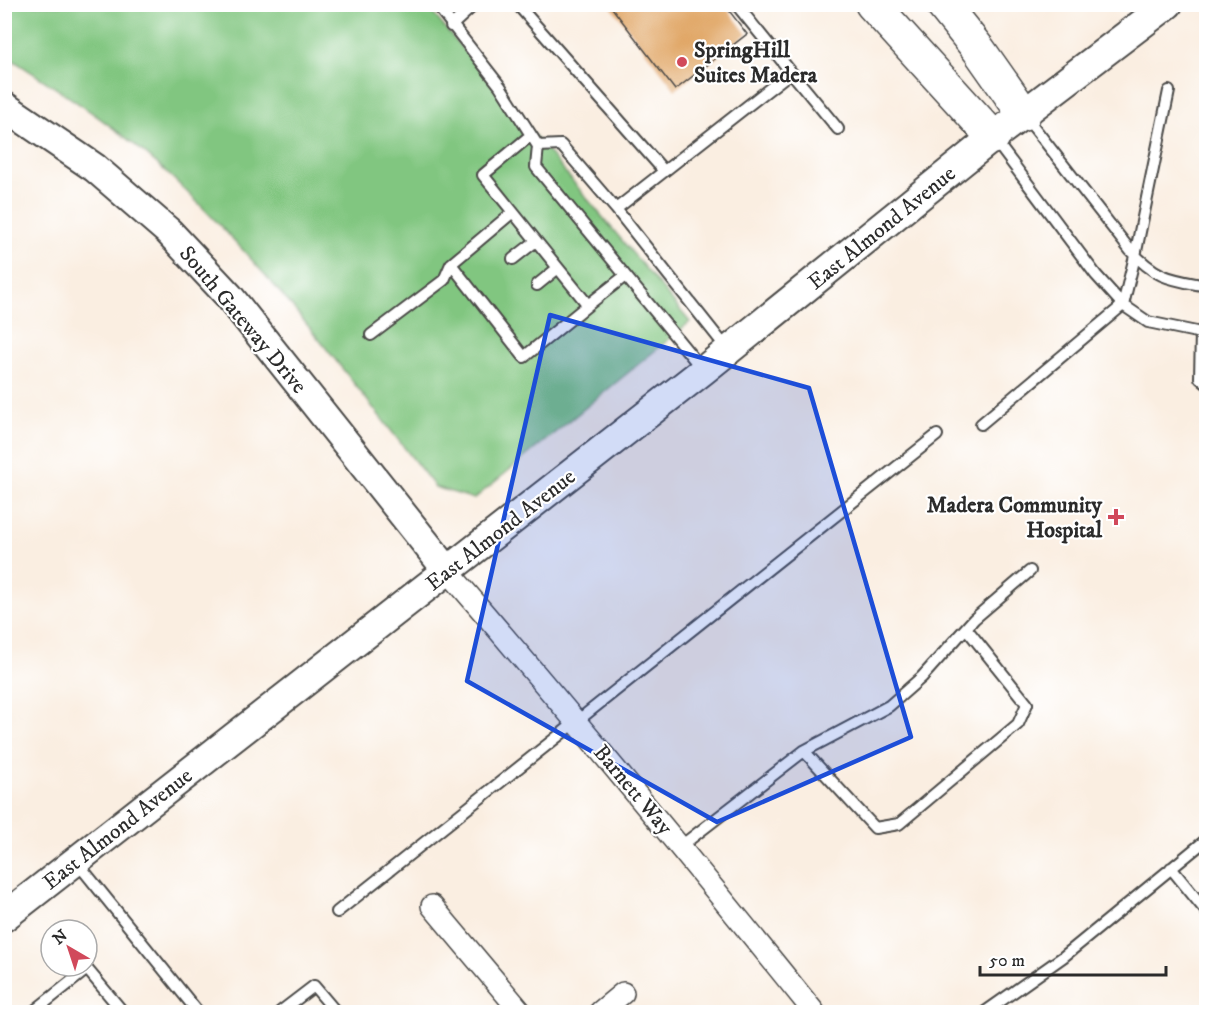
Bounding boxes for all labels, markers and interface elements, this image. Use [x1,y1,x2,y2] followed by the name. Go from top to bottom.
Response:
[694,37,818,89] place label: SpringHill Suites Madera
[675,55,689,69] marker: SpringHill Suites Madera
[803,160,961,296] street label: East Almond Avenue
[173,241,312,399] street label: South Gateway Drive
[421,463,581,597] street label: East Almond Avenue
[927,492,1103,544] place label: Madera Community Hospital
[1107,508,1125,526] marker: Madera Community Hospital
[587,739,679,841] street label: Barnett Way
[38,762,198,896] street label: East Almond Avenue
[39,918,99,978] north arrow
[49,925,72,949] text: N
[980,939,1166,977] scale bar
[989,950,1025,972] text: 50 m

